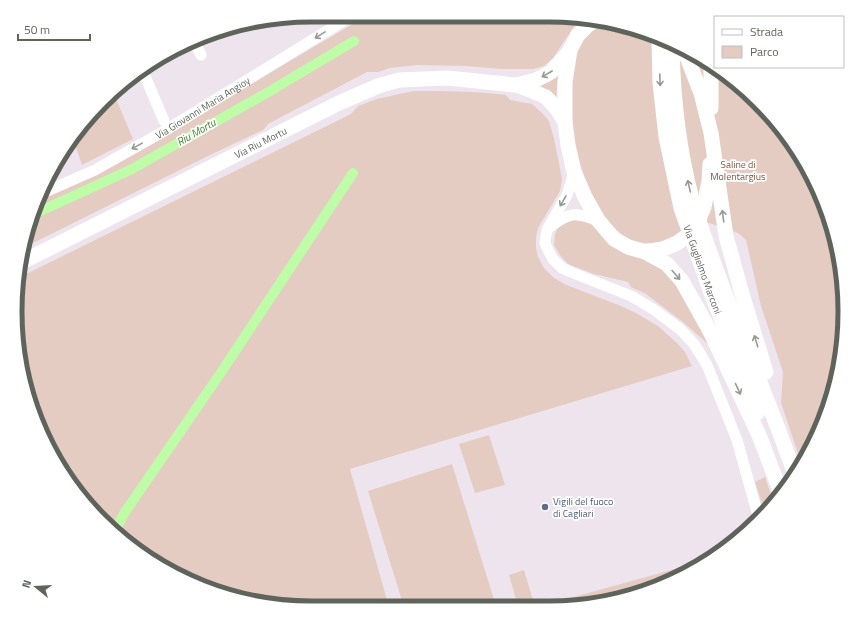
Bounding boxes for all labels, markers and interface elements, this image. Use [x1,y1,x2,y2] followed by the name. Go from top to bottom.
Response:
[18,16,90,42] scale bar
[714,16,844,68] legend
[24,20,50,39] text: 50 m
[750,22,783,41] text: Strada
[314,32,326,40] one-way arrow
[750,42,779,61] text: Parco
[541,70,553,78] one-way arrow
[153,73,253,143] street label: Via Giovanni Maria Angioy
[657,73,664,86] one-way arrow
[173,114,220,150] water label: Riu Mortu
[232,123,290,162] street label: Via Riu Mortu
[131,143,143,151] one-way arrow
[710,157,766,184] park label: Saline di Molentargius
[685,179,693,192] one-way arrow
[559,195,567,207] one-way arrow
[719,210,727,223] one-way arrow
[680,223,725,316] street label: Via Guglielmo Marconi
[672,270,681,280] one-way arrow
[752,335,759,348] one-way arrow
[735,383,742,395] one-way arrow
[553,494,613,521] place label: Vigili del fuoco di Cagliari
[540,502,550,512] marker: Vigili del fuoco di Cagliari
[16,567,56,607] north arrow
[18,578,35,590] text: N

